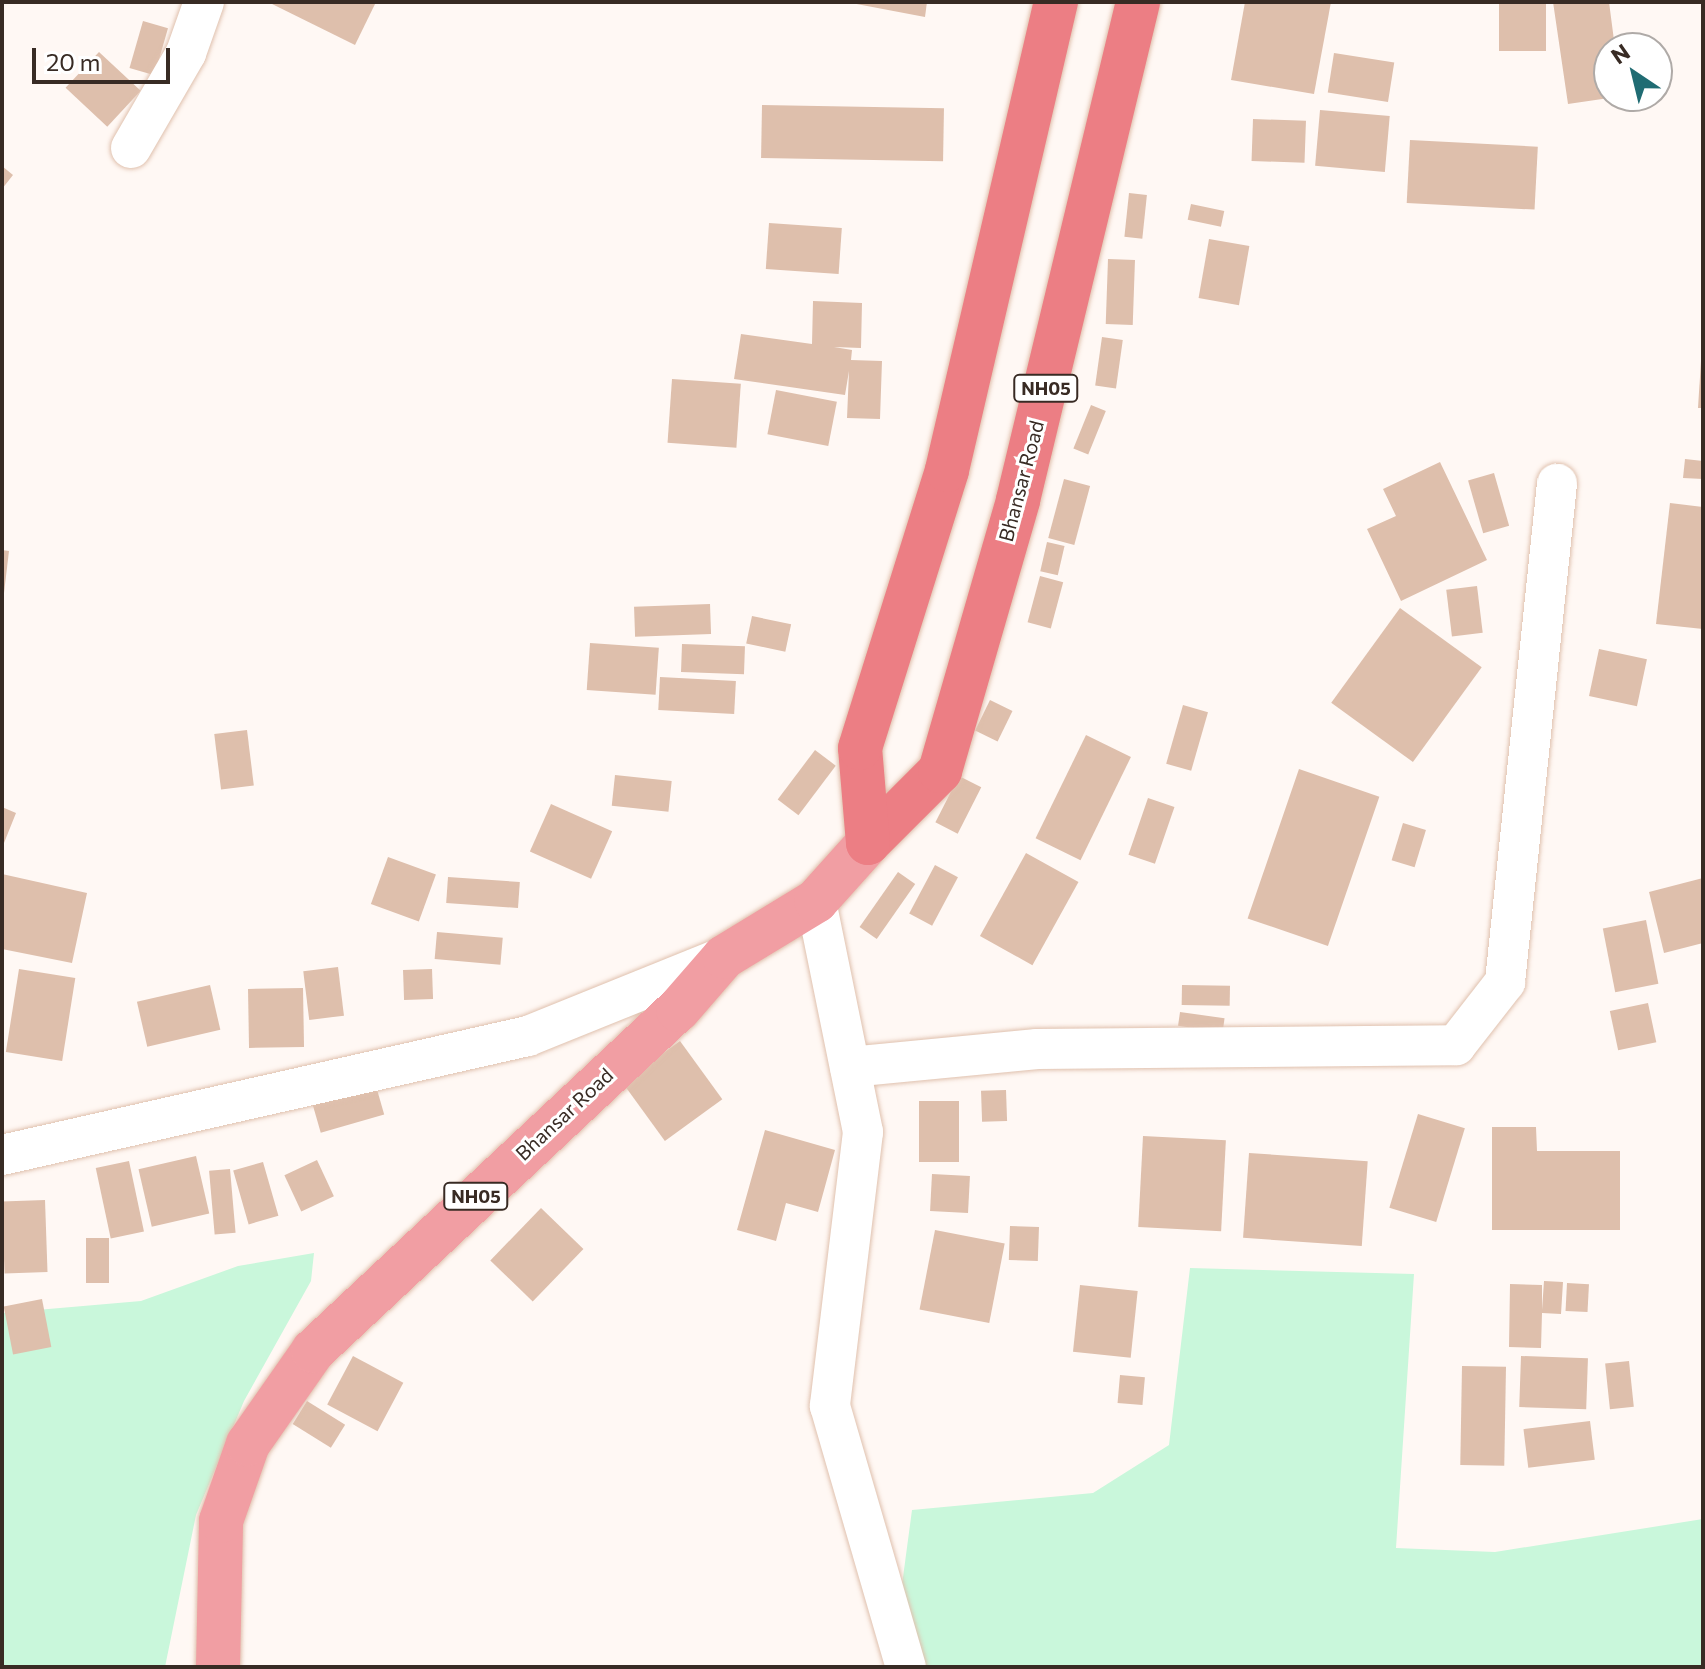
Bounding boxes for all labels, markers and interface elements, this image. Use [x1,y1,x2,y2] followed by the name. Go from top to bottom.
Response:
[36,32,174,82] scale bar
[1593,32,1673,112] north arrow
[1606,38,1635,69] text: N
[46,47,100,76] text: 20 m
[1012,374,1080,402] road number: NH05
[993,418,1049,544] street label: Bhansar Road
[510,1063,618,1165] street label: Bhansar Road
[442,1182,510,1210] road number: NH05

